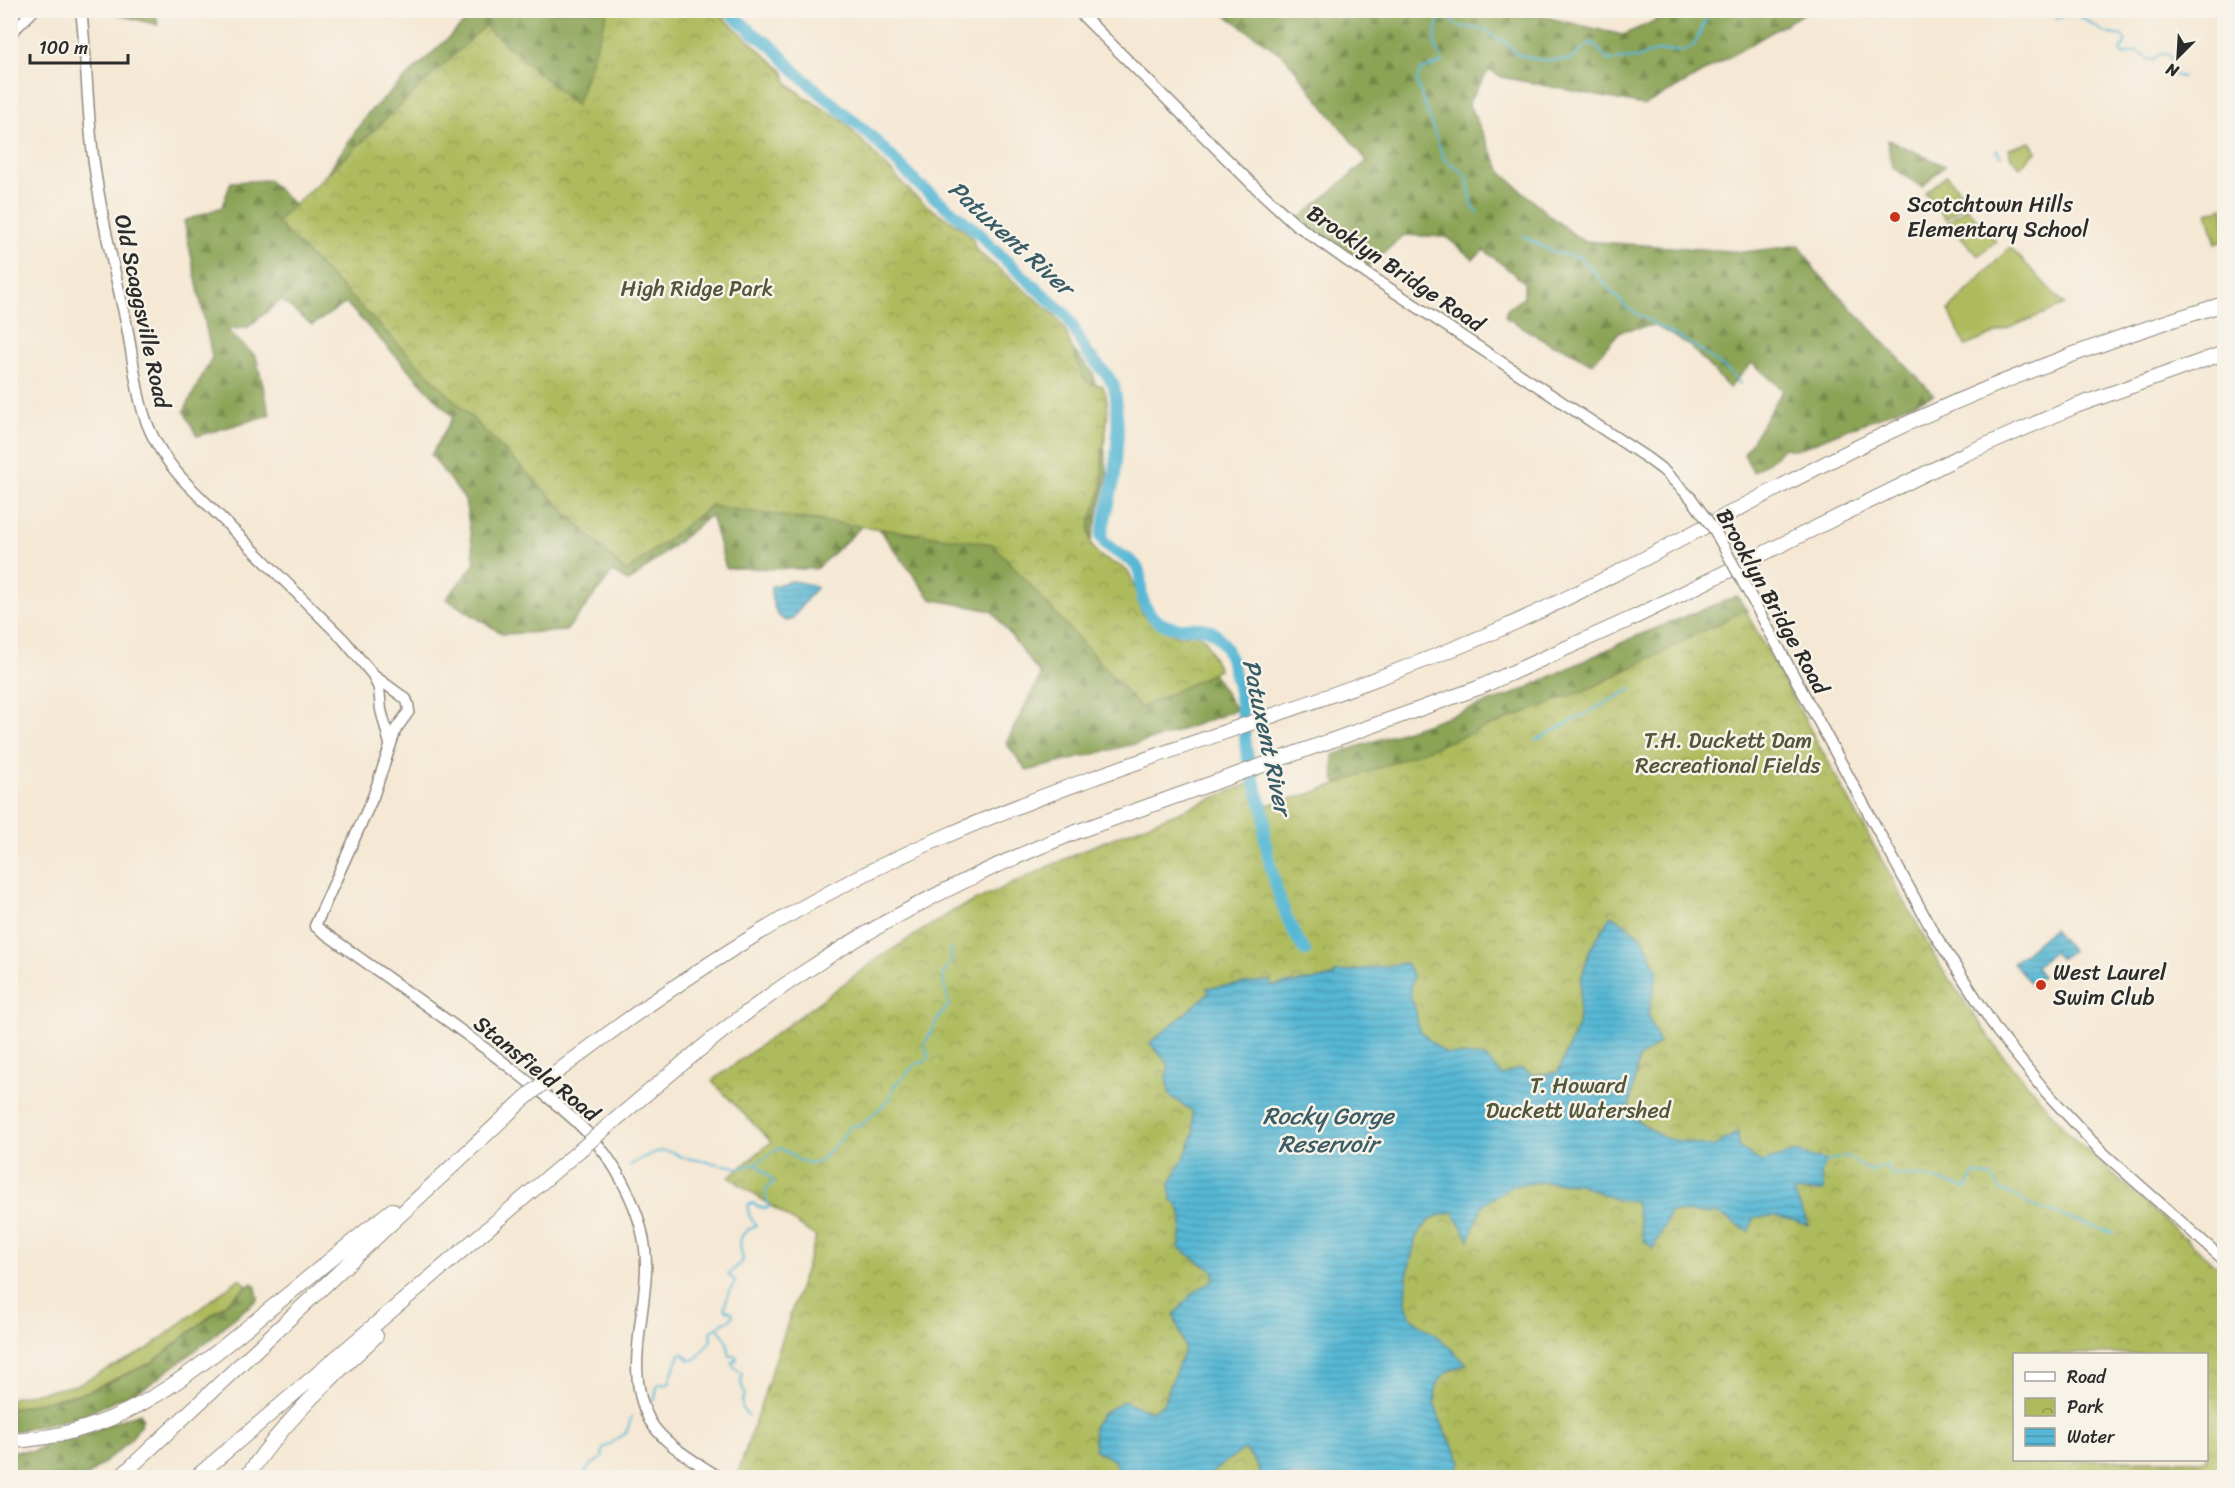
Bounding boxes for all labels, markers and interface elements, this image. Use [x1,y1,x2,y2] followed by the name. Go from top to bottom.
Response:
[30,27,128,65] scale bar
[2148,27,2208,87] north arrow
[39,32,88,64] text: 100 m
[2160,54,2184,86] text: N
[938,170,1087,309] water label: Patuxent River
[1907,185,2089,249] place label: Scotchtown Hills Elementary School
[1299,194,1494,343] street label: Brooklyn Bridge Road
[1888,210,1902,224] marker: Scotchtown Hills Elementary School
[103,211,182,413] street label: Old Scaggsville Road
[621,269,773,308] park label: High Ridge Park
[1705,501,1841,703] street label: Brooklyn Bridge Road
[1230,655,1305,823] water label: Patuxent River
[1635,721,1822,785] park label: T.H. Duckett Dam Recreational Fields
[2053,953,2167,1017] place label: West Laurel Swim Club
[2034,978,2048,992] marker: West Laurel Swim Club
[465,1005,610,1133] street label: Stansfield Road
[1486,1066,1672,1130] park label: T. Howard Duckett Watershed
[1263,1095,1396,1165] water label: Rocky Gorge Reservoir
[2013,1353,2208,1461] legend
[2067,1361,2107,1393] text: Road
[2067,1391,2104,1423] text: Park
[2067,1421,2116,1453] text: Water

